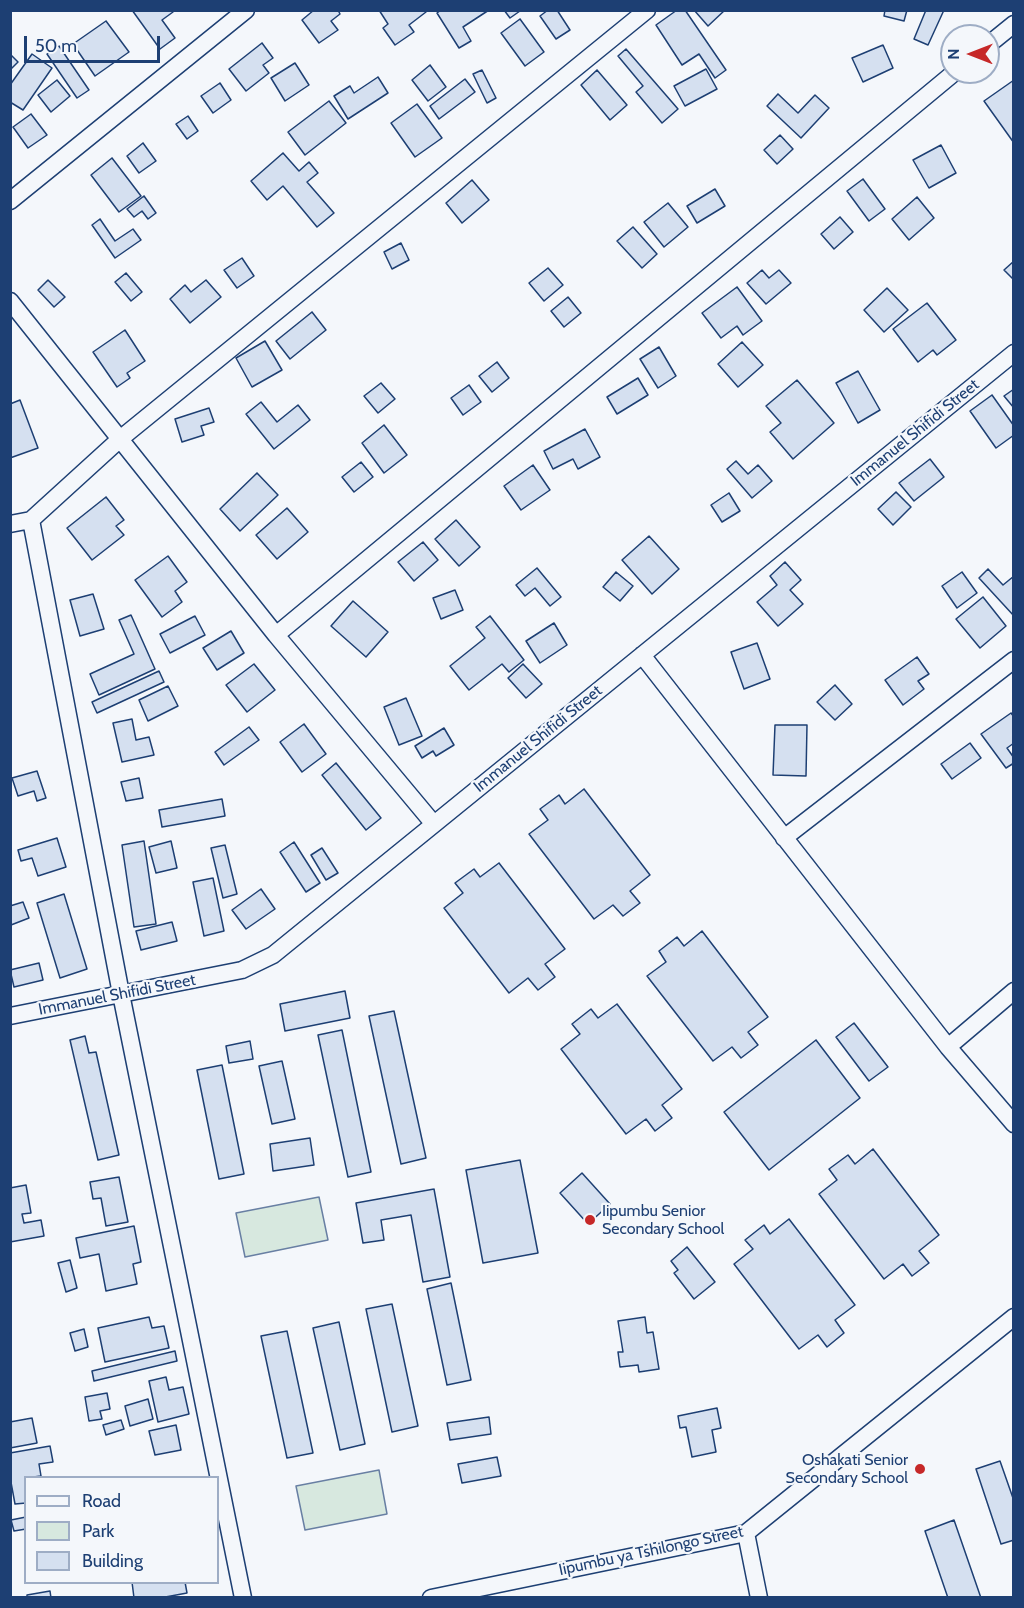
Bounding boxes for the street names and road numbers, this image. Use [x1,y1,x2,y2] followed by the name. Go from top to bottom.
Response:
[847,375,983,491] street label: Immanuel Shifidi Street
[470,681,606,797] street label: Immanuel Shifidi Street
[37,970,197,1020] street label: Immanuel Shifidi Street
[557,1522,745,1580] street label: Iipumbu ya Tshilongo Street

